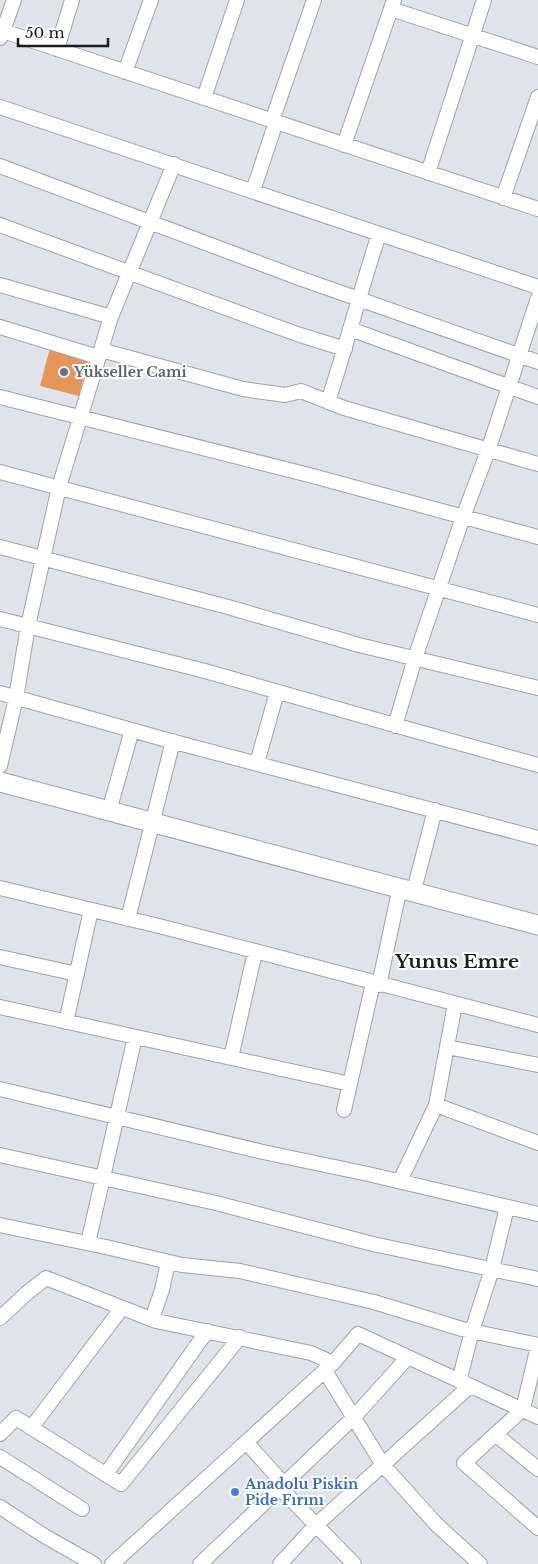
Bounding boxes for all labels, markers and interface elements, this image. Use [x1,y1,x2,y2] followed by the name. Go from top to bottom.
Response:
[18,15,108,47] scale bar
[25,23,65,42] text: 50 m
[73,363,186,381] place label: Yükseller Cami
[58,366,70,378] marker: Yükseller Cami
[394,950,519,973] district label: Yunus Emre
[244,1475,358,1509] place label: Anadolu Piskin Pide Fırını
[229,1486,241,1498] marker: Anadolu Piskin Pide Fırını

